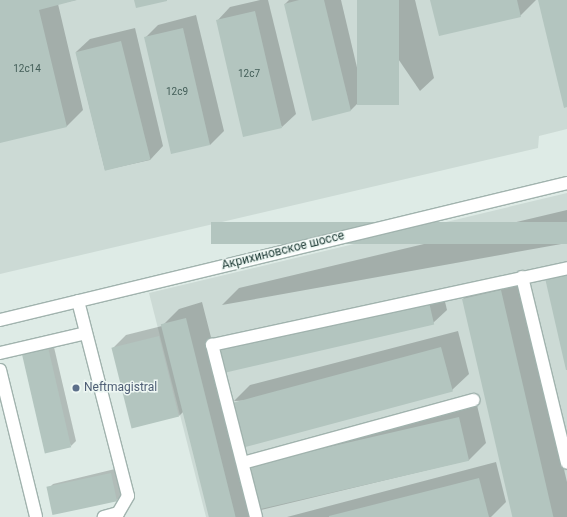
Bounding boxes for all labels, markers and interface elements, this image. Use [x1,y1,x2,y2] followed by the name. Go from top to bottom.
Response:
[13,63,41,75] house number: 12с14
[238,68,260,80] house number: 12с7
[166,86,188,98] house number: 12с9
[220,229,346,273] street label: Акрихиновское шоссе
[84,381,157,395] place label: Neftmagistral
[71,383,81,393] marker: Neftmagistral

